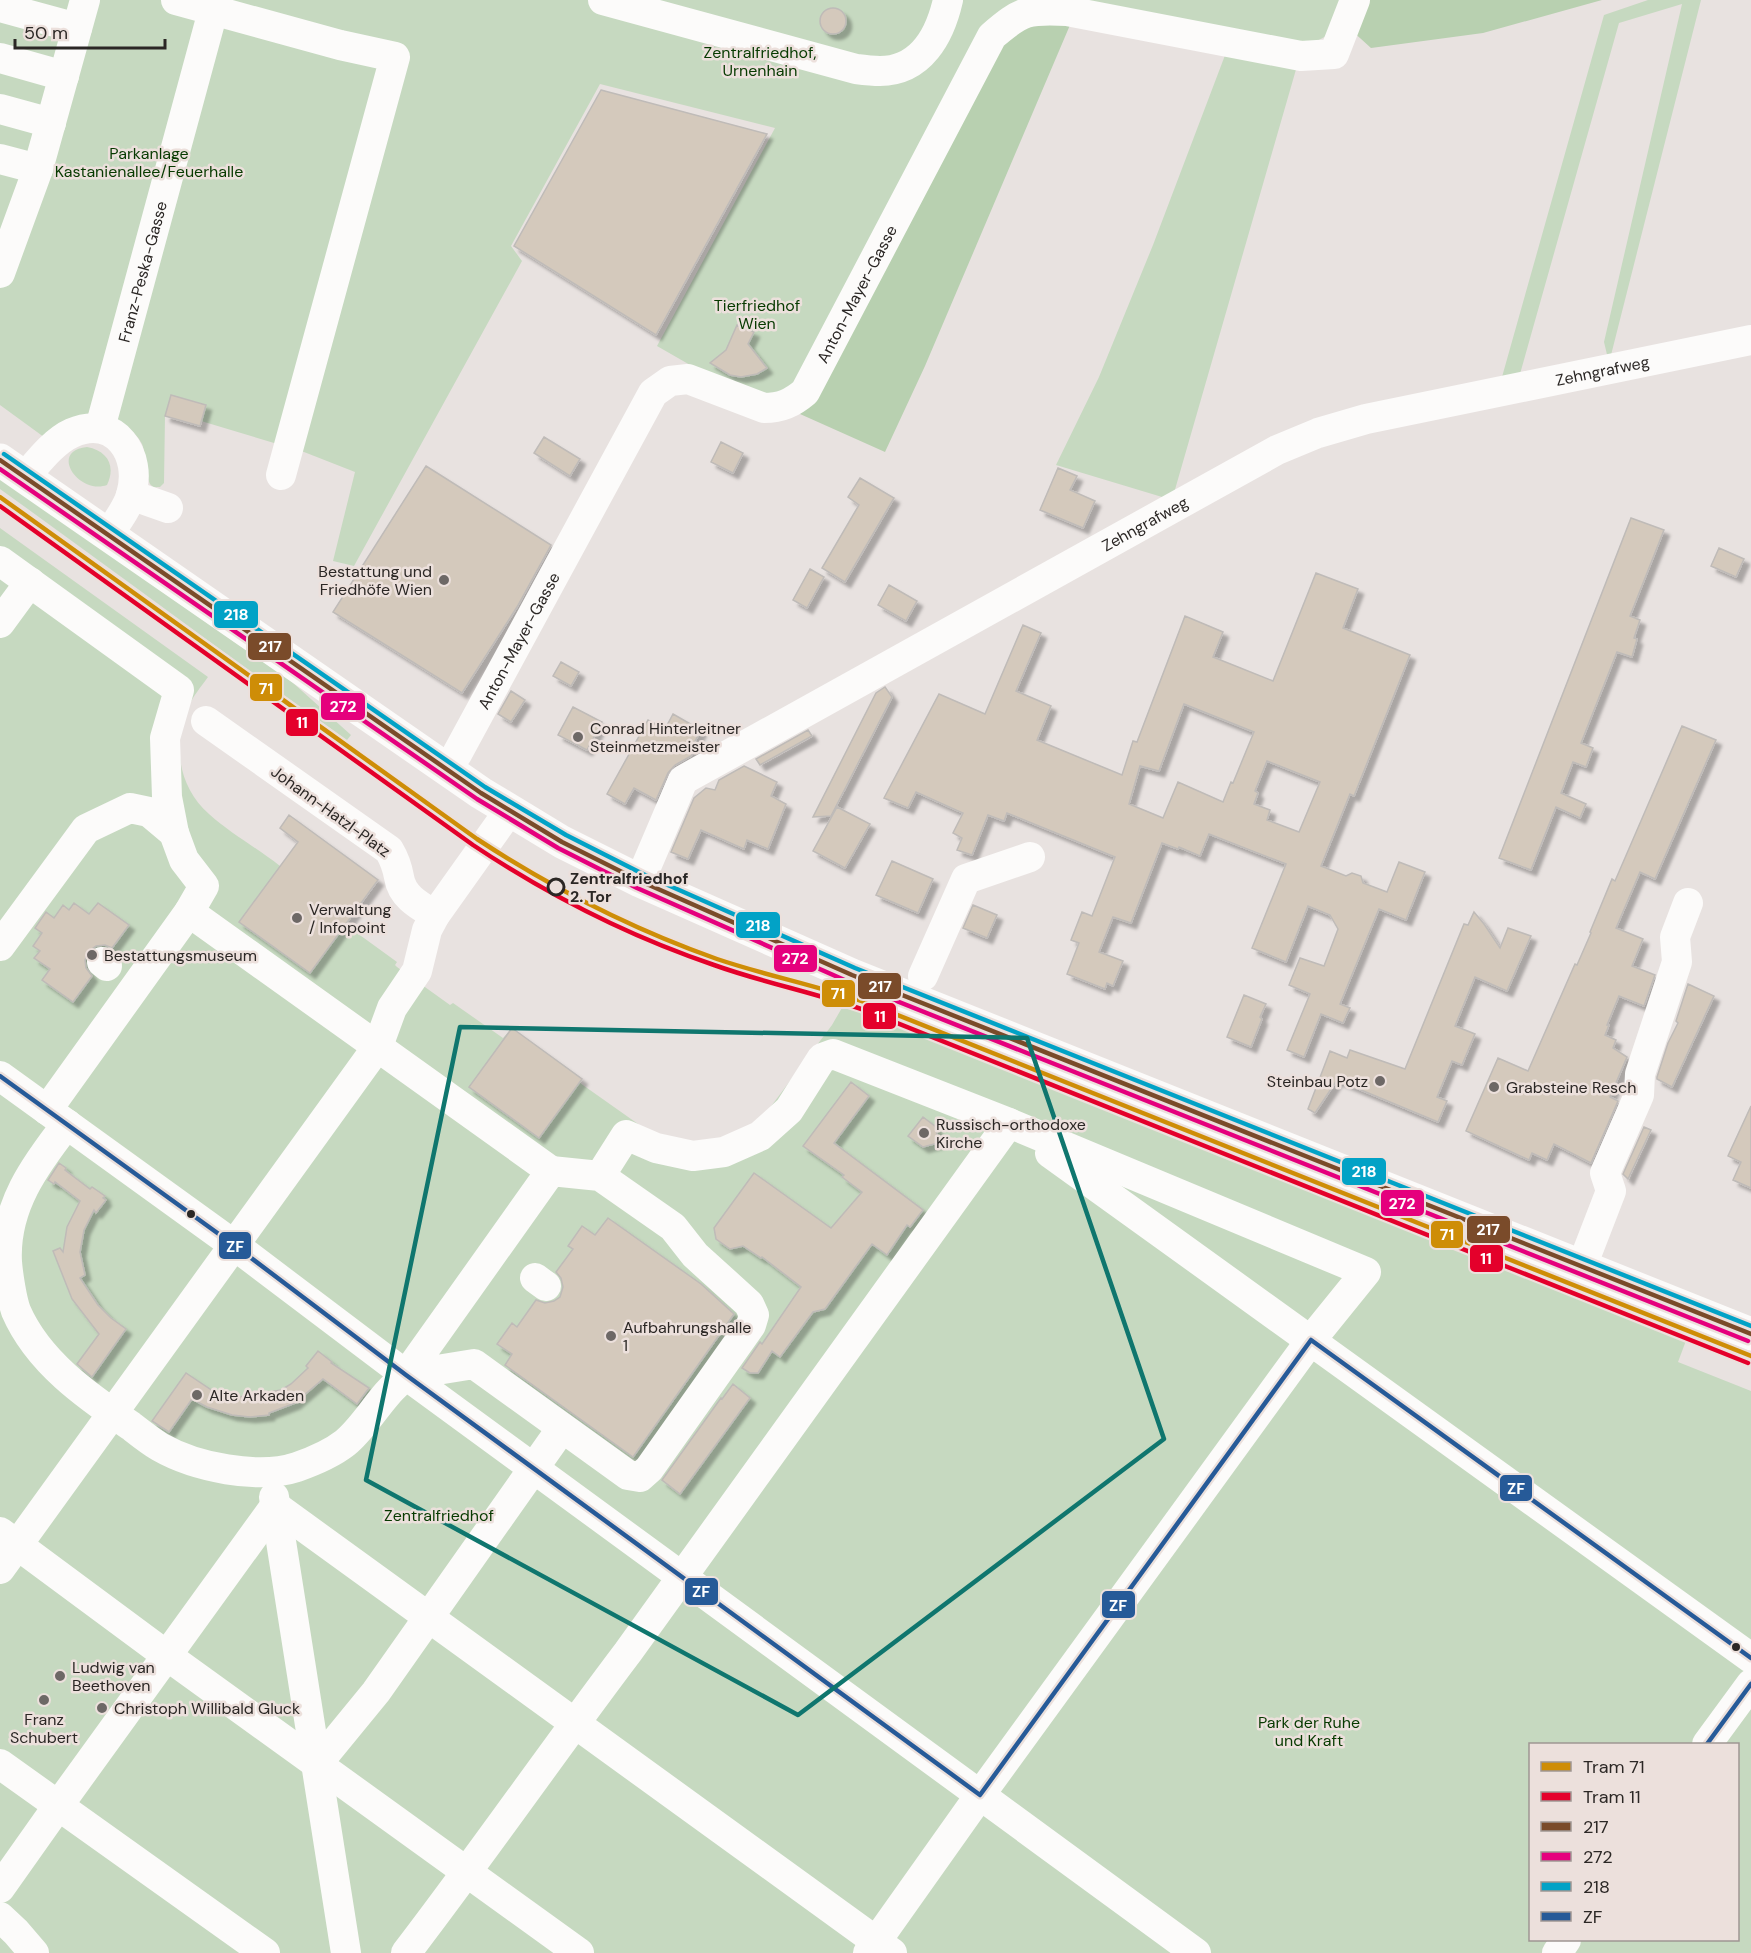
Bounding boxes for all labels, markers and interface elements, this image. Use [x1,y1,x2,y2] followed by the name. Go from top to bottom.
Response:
[15,12,165,50] scale bar
[24,21,68,45] text: 50 m
[704,42,816,81] park label: Zentralfriedhof, Urnenhain
[55,143,243,182] park label: Parkanlage Kastanienallee/Feuerhalle
[114,199,172,345] street label: Franz-Peska-Gasse
[812,221,902,367] street label: Anton-Mayer-Gasse
[714,295,800,334] park label: Tierfriedhof Wien
[1554,351,1651,391] street label: Zehngrafweg
[1098,492,1192,556] street label: Zehngrafweg
[318,561,432,600] place label: Bestattung und Friedhöfe Wien
[473,569,565,713] street label: Anton-Mayer-Gasse
[437,573,451,587] marker: Bestattung und Friedhöfe Wien
[213,600,259,629] line badge: 218
[223,604,249,625] text: 218
[247,632,292,661] line badge: 217
[258,636,282,657] text: 217
[249,673,283,702] line badge: 71
[259,678,273,699] text: 71
[320,692,366,721] line badge: 272
[330,696,356,717] text: 272
[285,708,319,737] line badge: 11
[296,712,308,733] text: 11
[590,718,741,757] place label: Conrad Hinterleitner Steinmetzmeister
[571,730,585,744] marker: Conrad Hinterleitner Steinmetzmeister
[267,761,395,862] street label: Johann-Hatzl-Platz
[570,868,688,907] place label: Zentralfriedhof 2. Tor
[547,878,565,896] marker: Zentralfriedhof 2. Tor
[309,899,391,938] place label: Verwaltung / Infopoint
[290,911,304,925] marker: Verwaltung / Infopoint
[735,911,781,939] line badge: 218
[745,915,771,936] text: 218
[773,944,818,973] line badge: 272
[104,945,257,966] place label: Bestattungsmuseum
[85,948,99,962] marker: Bestattungsmuseum
[782,948,808,969] text: 272
[857,972,902,1000] line badge: 217
[868,976,892,997] text: 217
[821,979,856,1008] line badge: 71
[831,983,845,1004] text: 71
[862,1002,897,1030] line badge: 11
[874,1006,886,1027] text: 11
[1267,1071,1368,1092] place label: Steinbau Potz
[1373,1074,1387,1088] marker: Steinbau Potz
[1506,1077,1636,1098] place label: Grabsteine Resch
[1487,1080,1501,1094] marker: Grabsteine Resch
[936,1114,1086,1153] place label: Russisch-orthodoxe Kirche
[917,1126,931,1140] marker: Russisch-orthodoxe Kirche
[1341,1157,1387,1186] line badge: 218
[1351,1161,1377,1182] text: 218
[1380,1189,1425,1217] line badge: 272
[1389,1193,1415,1214] text: 272
[185,1208,197,1220] unlabelled marker
[1466,1215,1511,1244] line badge: 217
[1476,1219,1500,1240] text: 217
[1430,1220,1464,1249] line badge: 71
[1440,1224,1454,1245] text: 71
[218,1231,252,1260] line badge: ZF
[226,1236,244,1257] text: ZF
[1469,1244,1504,1273] line badge: 11
[1480,1248,1492,1269] text: 11
[623,1317,751,1356] place label: Aufbahrungshalle 1
[604,1329,618,1343] marker: Aufbahrungshalle 1
[209,1385,304,1406] place label: Alte Arkaden
[190,1388,204,1402] marker: Alte Arkaden
[1499,1474,1533,1502] line badge: ZF
[1507,1478,1525,1499] text: ZF
[384,1505,494,1526] park label: Zentralfriedhof
[684,1577,719,1606] line badge: ZF
[692,1581,710,1602] text: ZF
[1101,1590,1136,1619] line badge: ZF
[1109,1595,1127,1616] text: ZF
[1730,1641,1742,1653] unlabelled marker
[72,1657,155,1696] place label: Ludwig van Beethoven
[53,1669,67,1683] marker: Ludwig van Beethoven
[37,1693,51,1707] marker: Franz Schubert
[114,1698,300,1719] place label: Christoph Willibald Gluck
[95,1701,109,1715] marker: Christoph Willibald Gluck
[10,1709,78,1748] place label: Franz Schubert
[1258,1712,1360,1751] park label: Park der Ruhe und Kraft
[1529,1743,1739,1941] legend
[1583,1755,1645,1779] text: Tram 71
[1583,1785,1641,1809] text: Tram 11
[1583,1815,1609,1839] text: 217
[1583,1845,1613,1869] text: 272
[1583,1875,1610,1899] text: 218
[1583,1905,1603,1929] text: ZF

